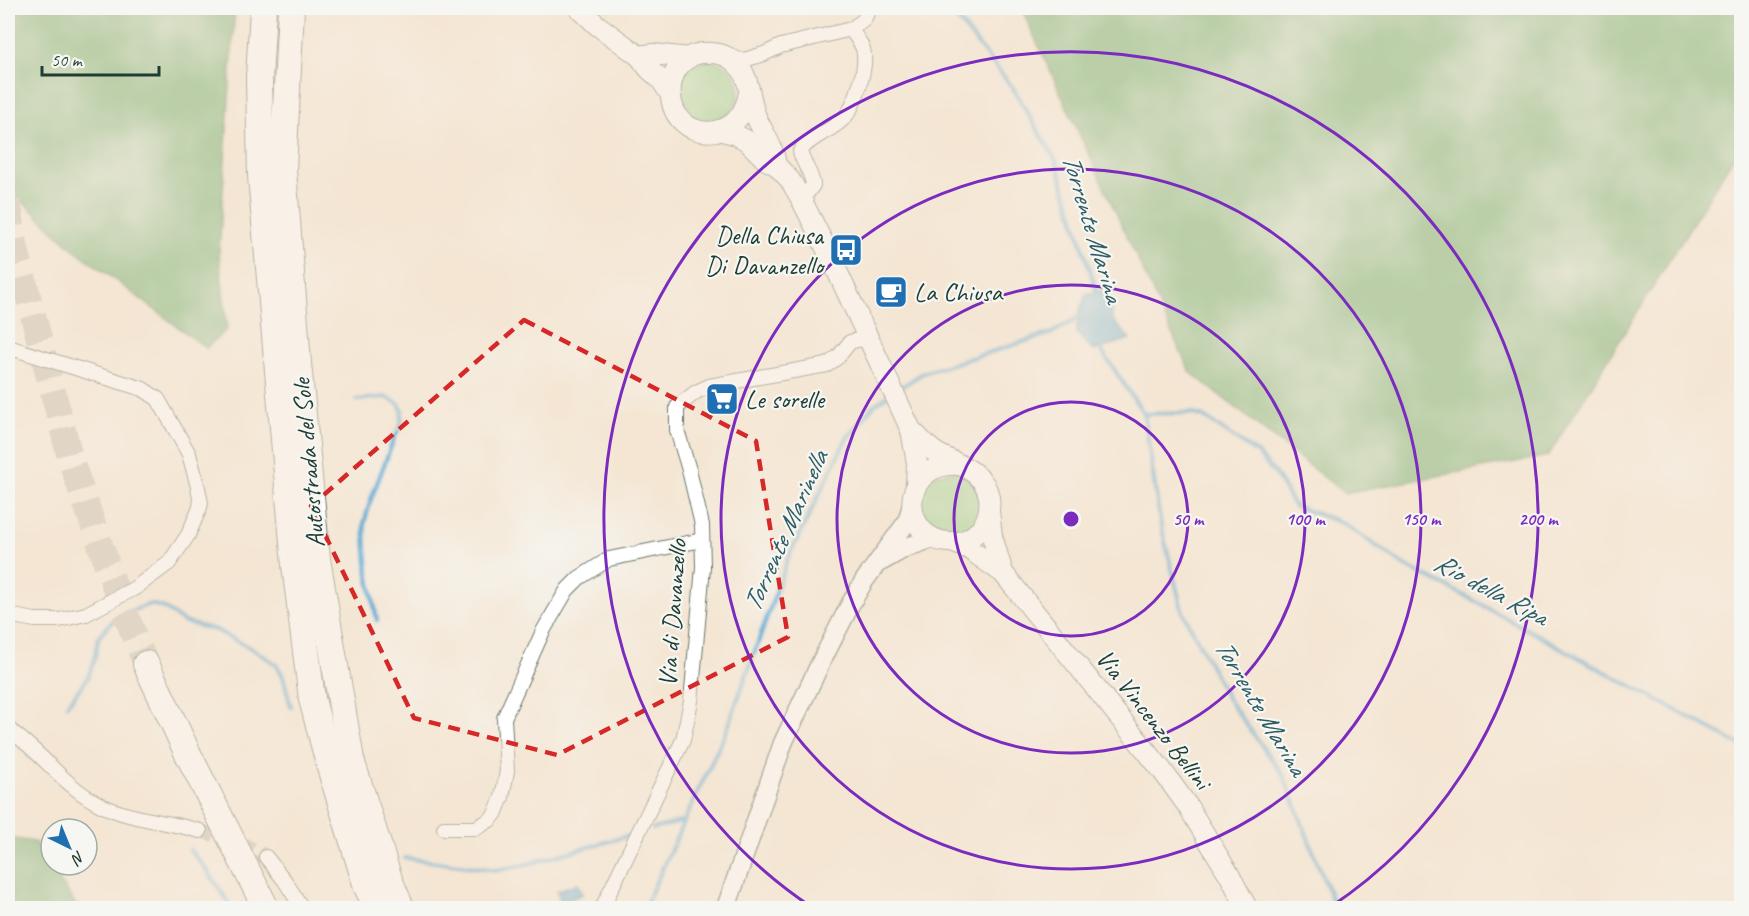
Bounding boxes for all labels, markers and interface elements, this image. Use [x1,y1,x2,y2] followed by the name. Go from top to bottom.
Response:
[42,39,159,77] scale bar
[51,49,84,71] text: 50 m
[1054,150,1133,309] water label: Torrente Marina
[705,219,826,282] place label: Della Chiusa Di Davanzello
[828,232,864,268] bus stop icon: Della Chiusa Di Davanzello
[873,274,909,310] cafe icon: La Chiusa
[914,276,1004,309] place label: La Chiusa
[284,375,332,549] street label: Autostrada del Sole
[704,381,740,417] supermarket icon: Le sorelle
[745,383,826,416] place label: Le sorelle
[735,444,836,616] water label: Torrente Marinella
[1173,508,1205,530] text: 50 m
[1286,508,1326,530] text: 100 m
[1402,508,1442,530] text: 150 m
[1519,508,1559,530] text: 200 m
[1061,509,1081,529] centre of rings
[651,537,694,688] street label: Via di Davanzello
[1429,545,1556,634] water label: Rio della Ripa
[1207,633,1317,784] water label: Torrente Marina
[1089,643,1220,798] street label: Via Vincenzo Bellini
[39,817,99,877] north arrow
[66,847,89,870] text: N

